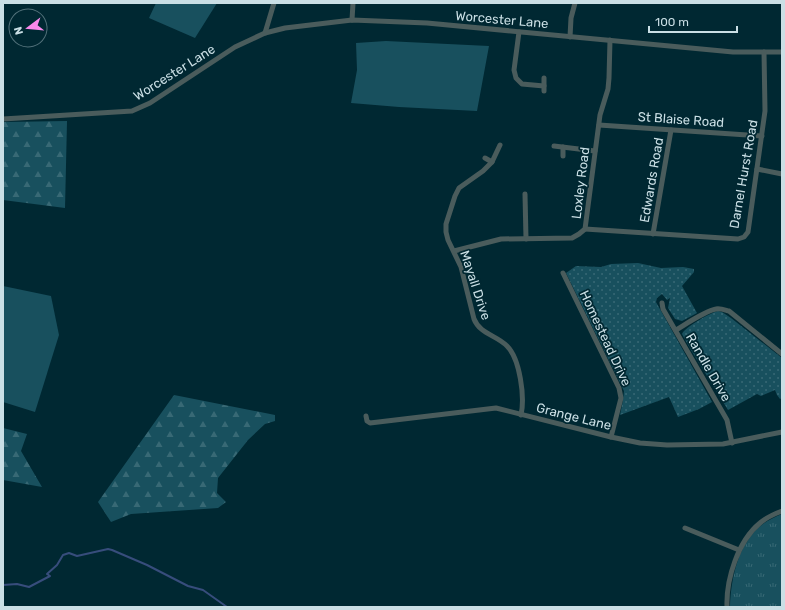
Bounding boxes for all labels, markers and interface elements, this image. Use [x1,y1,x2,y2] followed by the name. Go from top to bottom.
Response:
[8,8,48,48] north arrow
[455,8,549,31] street label: Worcester Lane
[649,8,737,34] scale bar
[655,15,689,29] text: 100 m
[12,25,26,36] text: N
[131,41,218,104] street label: Worcester Lane
[637,109,725,130] street label: St Blaise Road
[727,118,760,230] street label: Darnel Hurst Road
[637,136,666,224] street label: Edwards Road
[569,146,592,220] street label: Loxley Road
[457,248,494,322] street label: Mayall Drive
[577,288,634,388] street label: Homestead Drive
[683,330,734,404] street label: Randle Drive
[535,400,613,434] street label: Grange Lane

